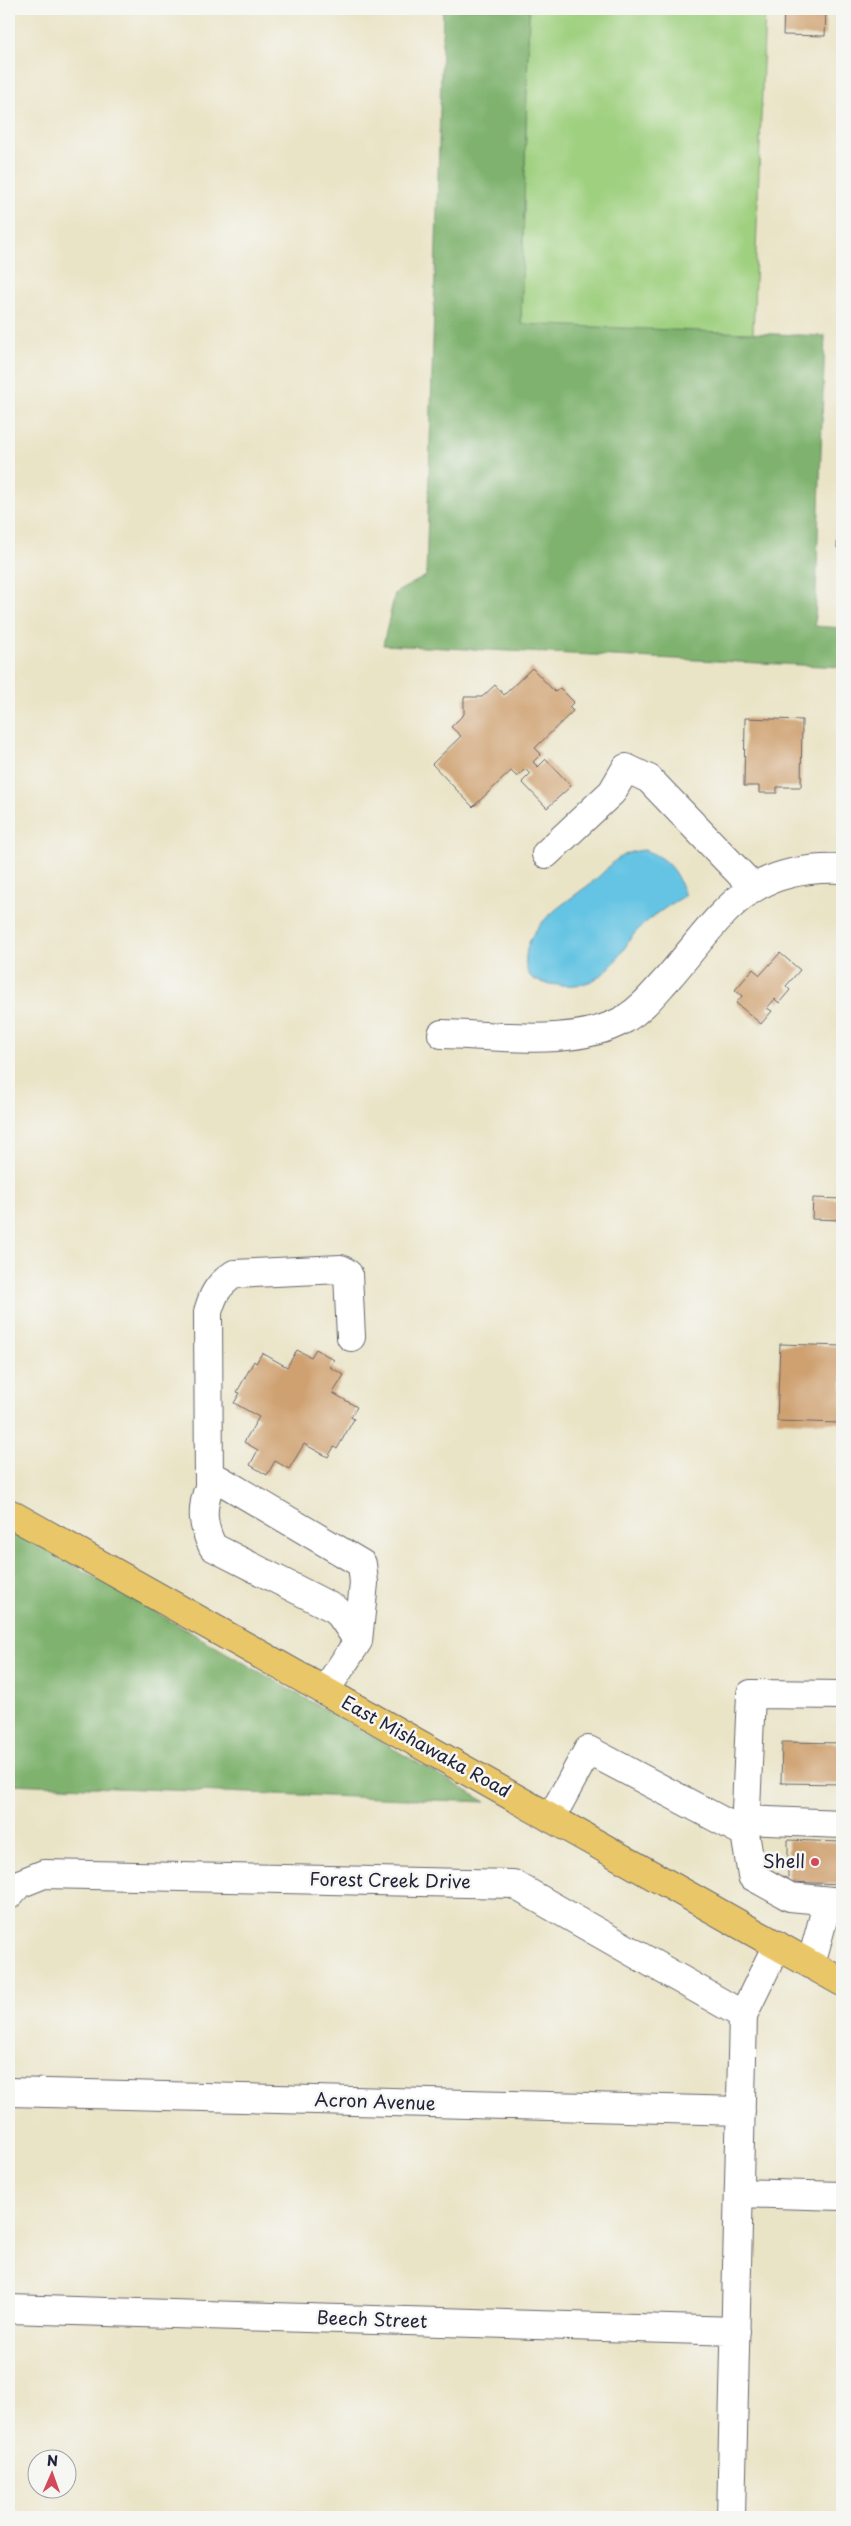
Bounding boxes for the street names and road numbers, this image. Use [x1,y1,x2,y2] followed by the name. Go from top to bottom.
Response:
[337,1688,516,1803] street label: East Mishawaka Road
[309,1865,471,1894] street label: Forest Creek Drive
[314,2085,436,2116] street label: Acron Avenue
[316,2303,428,2334] street label: Beech Street

